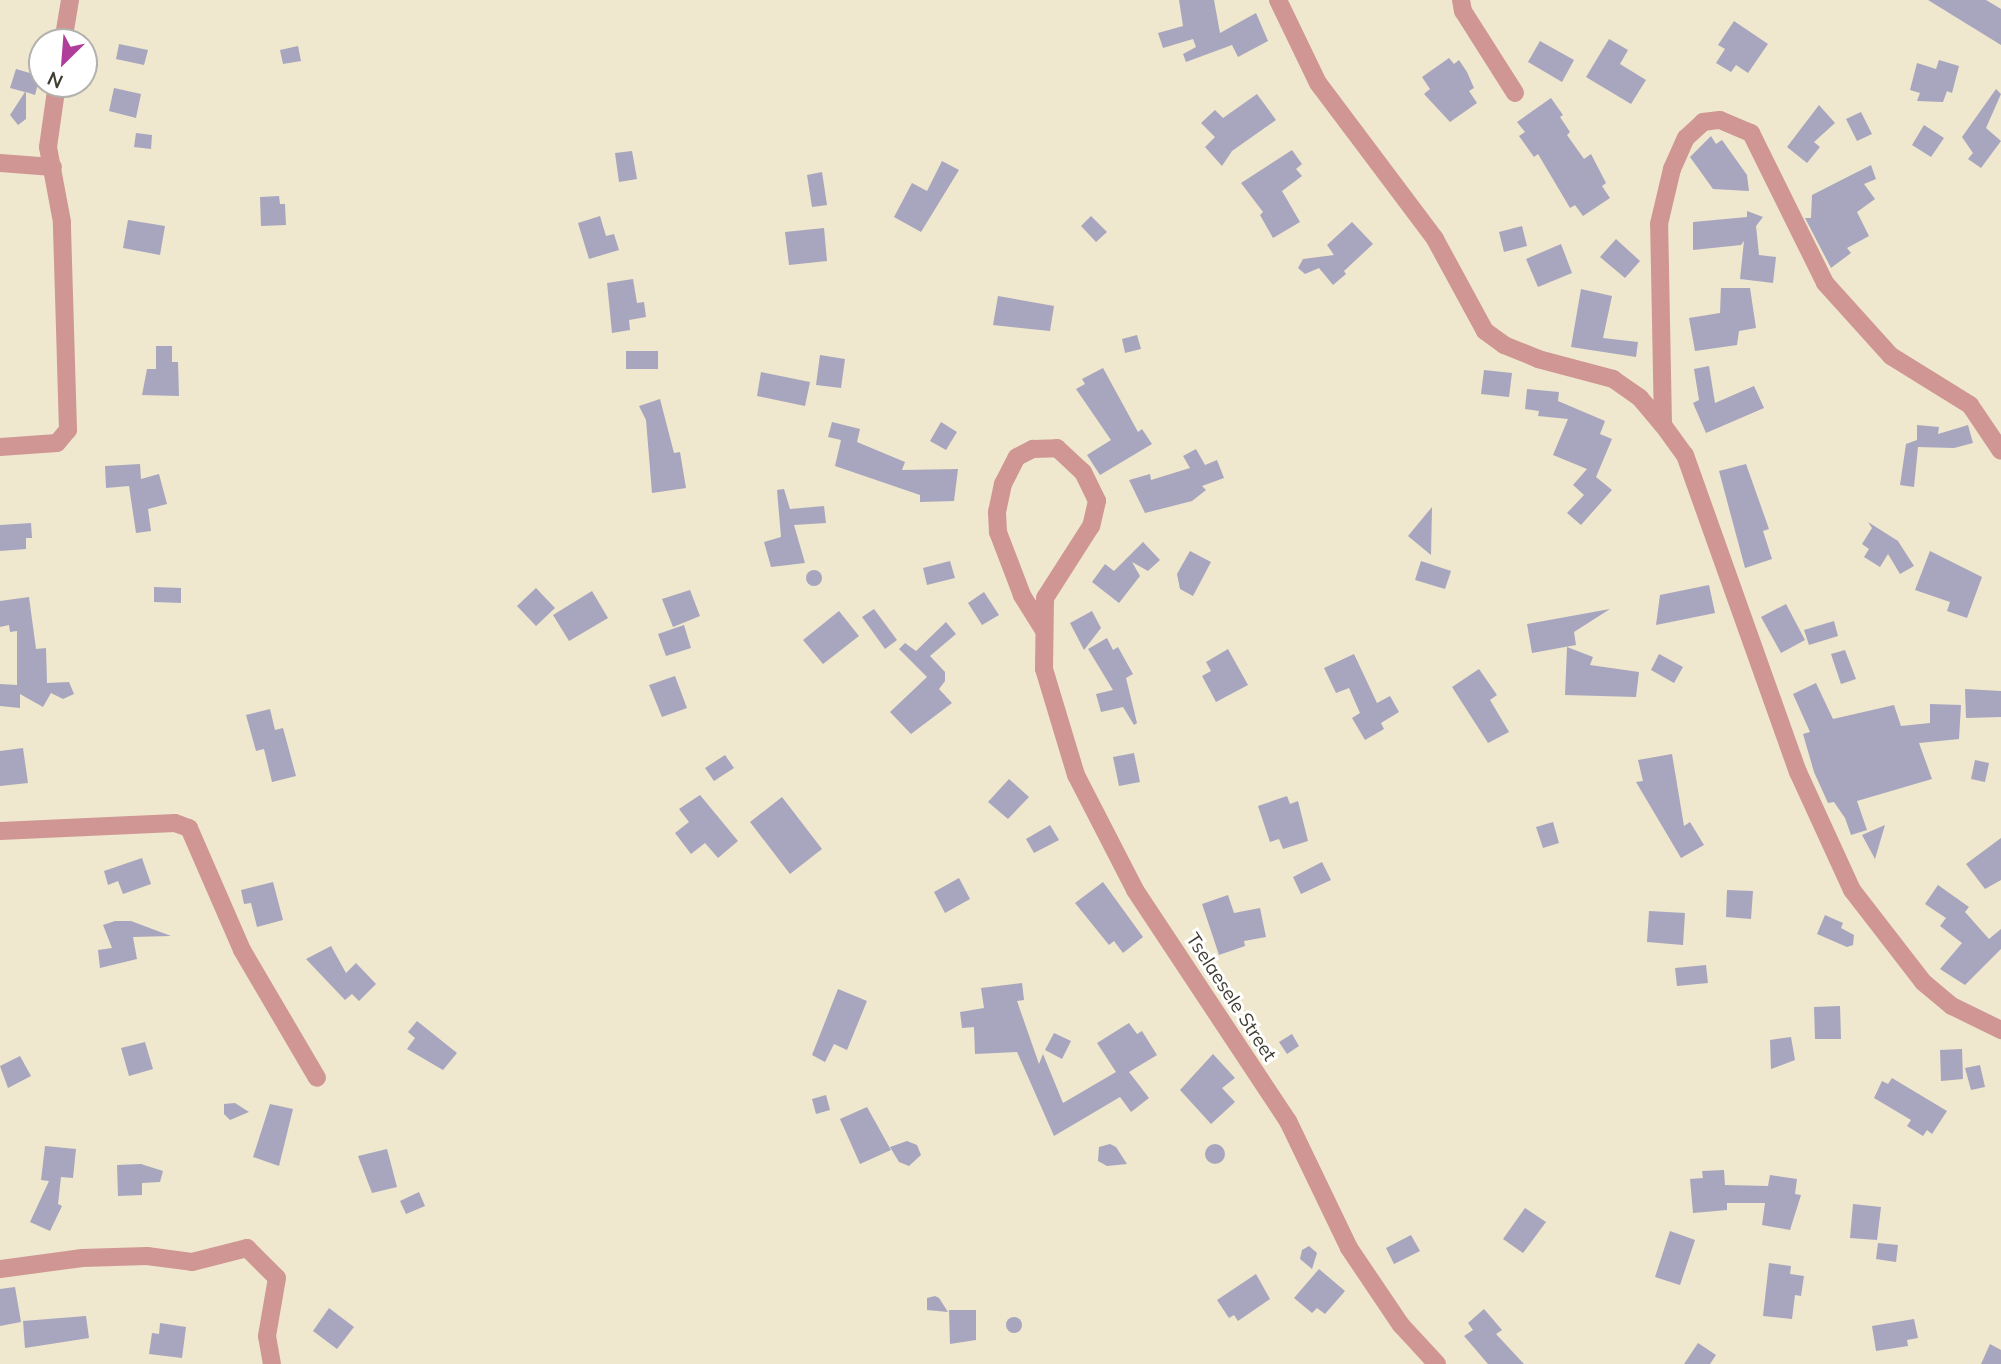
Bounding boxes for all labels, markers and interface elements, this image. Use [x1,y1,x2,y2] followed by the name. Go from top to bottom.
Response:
[28,28,98,98] north arrow
[43,66,67,94] text: N
[1181,929,1281,1065] street label: Tselaesele Street

